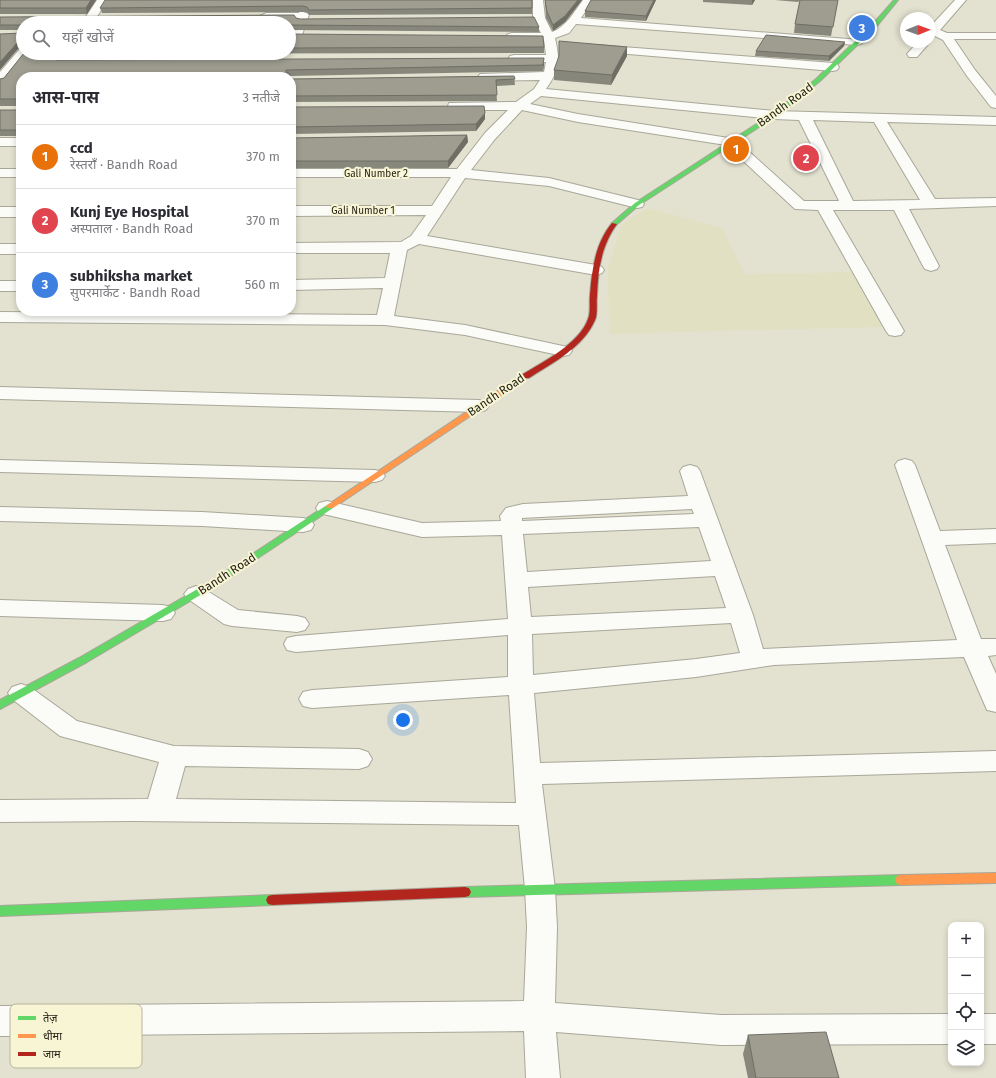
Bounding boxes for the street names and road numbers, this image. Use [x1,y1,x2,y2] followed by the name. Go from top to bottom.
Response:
[754,80,816,130] street label: Bandh Road
[344,168,408,180] street label: Gali Number 2
[331,205,395,217] street label: Gali Number 1
[465,371,527,419] street label: Bandh Road
[196,550,258,598] street label: Bandh Road

